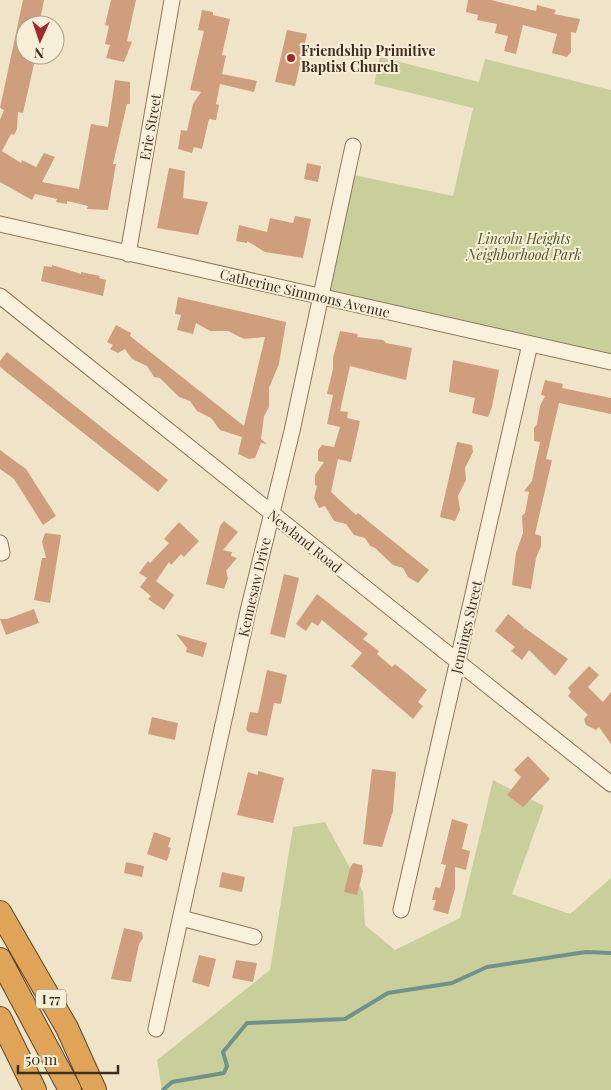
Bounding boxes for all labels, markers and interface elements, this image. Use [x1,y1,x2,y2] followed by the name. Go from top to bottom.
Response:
[15,15,65,65] north arrow
[301,41,435,76] place label: Friendship Primitive Baptist Church
[34,44,45,63] text: N
[285,52,297,64] marker: Friendship Primitive Baptist Church
[135,91,165,162] street label: Erie Street
[465,229,581,264] park label: Lincoln Heights Neighborhood Park
[218,264,392,322] street label: Catherine Simmons Avenue
[264,505,346,577] street label: Newland Road
[233,535,275,639] street label: Kennesaw Drive
[446,578,486,676] street label: Jennings Street
[36,990,66,1009] road number: I 77
[18,1042,118,1074] scale bar
[25,1049,58,1069] text: 50 m

